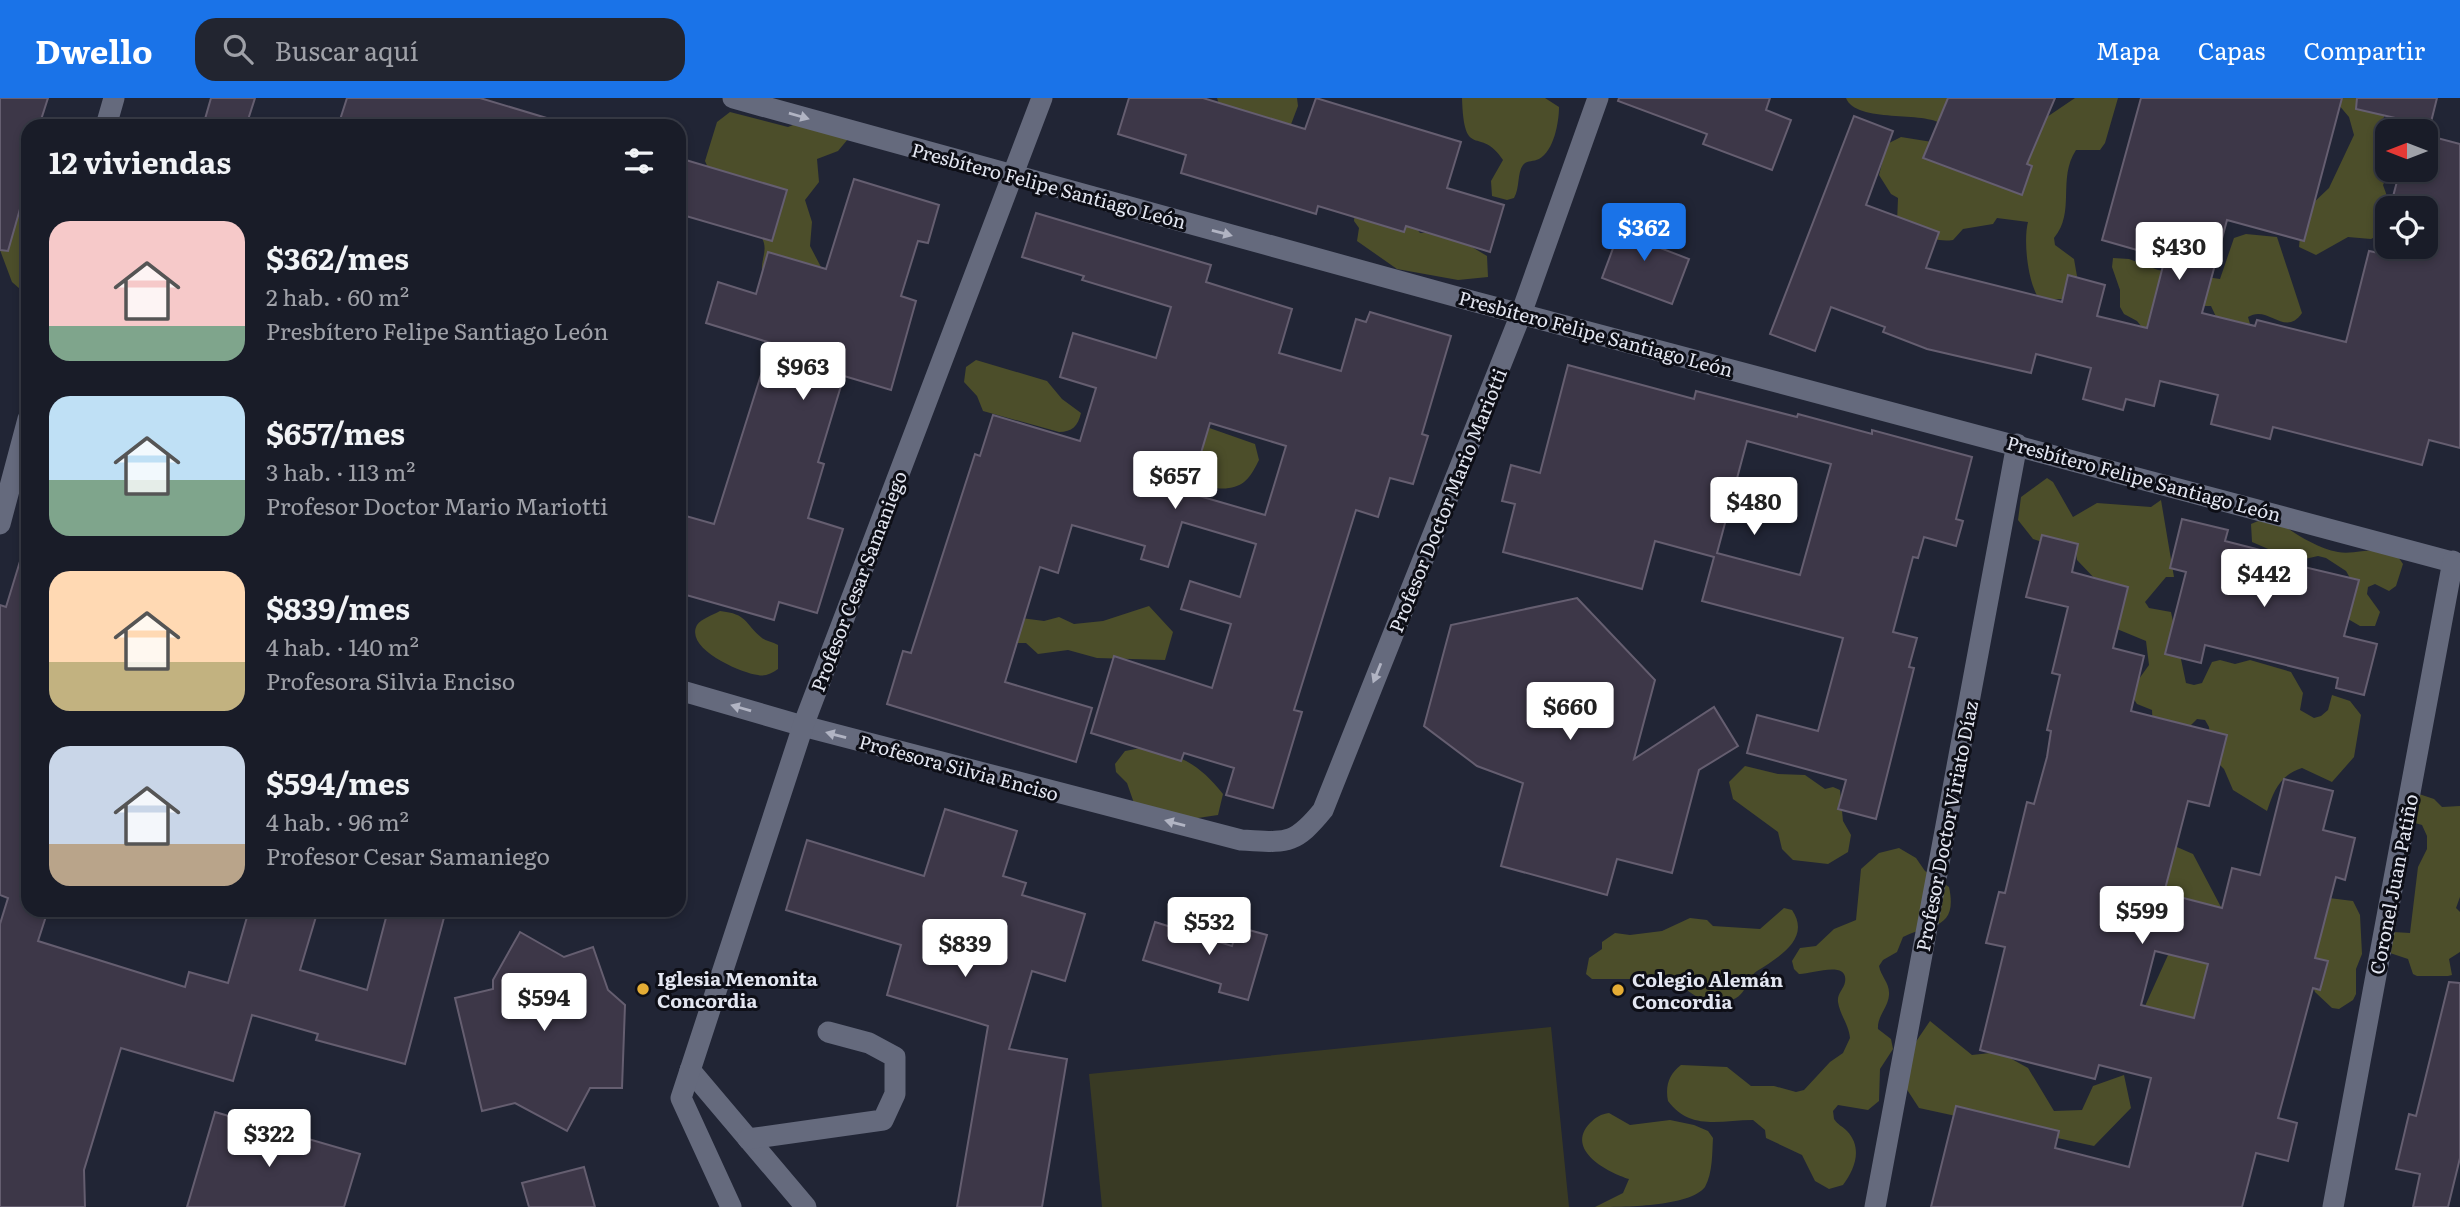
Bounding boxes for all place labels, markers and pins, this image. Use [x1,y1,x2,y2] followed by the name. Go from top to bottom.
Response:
[1603,204,1685,263] pin: $362
[2138,222,2220,282] pin: $430
[762,342,844,402] pin: $963
[1134,452,1216,511] pin: $657
[1713,478,1795,537] pin: $480
[2223,550,2305,609] pin: $442
[1529,682,1611,742] pin: $660
[2101,886,2183,946] pin: $599
[1168,898,1250,957] pin: $532
[924,920,1006,979] pin: $839
[657,964,818,1014] place label: Iglesia Menonita Concordia
[1632,965,1783,1015] place label: Colegio Alemán Concordia
[503,974,585,1033] pin: $594
[635,981,651,997] marker: Iglesia Menonita Concordia
[1610,982,1626,998] marker: Colegio Alemán Concordia
[228,1110,310,1169] pin: $322

